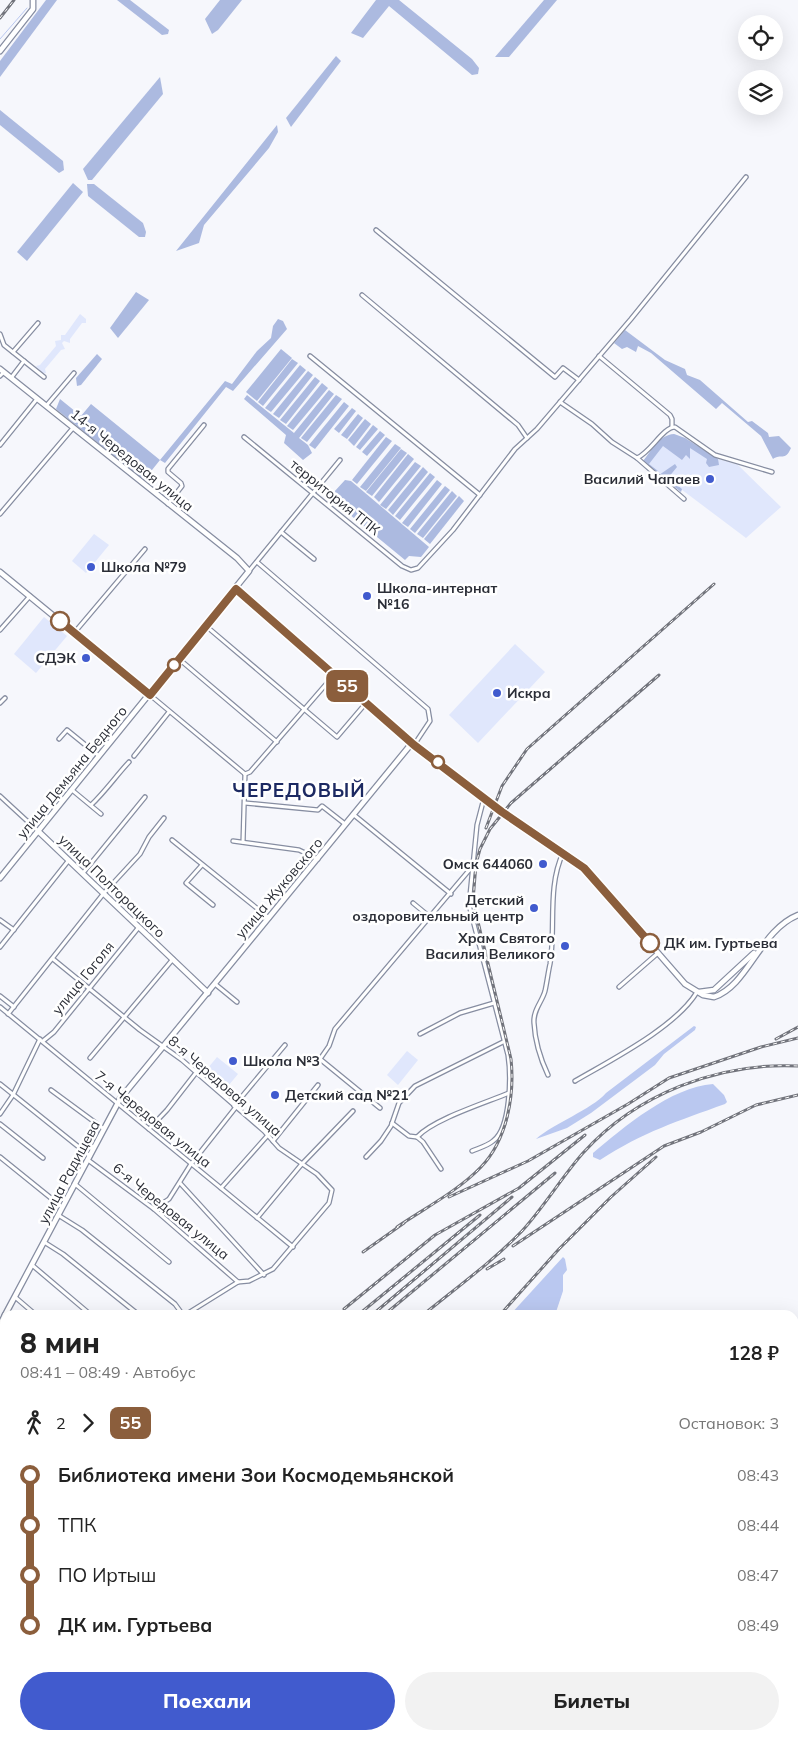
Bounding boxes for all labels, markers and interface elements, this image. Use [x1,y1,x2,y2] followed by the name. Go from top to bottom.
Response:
[738,15,783,115] map controls
[738,15,783,60] button: locate
[738,70,783,115] button: layers
[67,405,197,515] street label: 14-я Чередовая улица
[286,455,384,539] street label: территория ТПК
[584,470,700,488] place label: Василий Чапаев
[704,473,716,485] marker: Василий Чапаев
[101,558,186,576] place label: Школа №79
[85,561,97,573] marker: Школа №79
[377,579,497,613] place label: Школа-интернат №16
[361,590,373,602] marker: Школа-интернат №16
[50,611,70,631] unlabelled marker
[35,649,76,667] place label: СДЭК
[80,652,92,664] marker: СДЭК
[167,658,181,672] unlabelled marker
[324,670,370,702] line badge: 55
[336,674,358,697] text: 55
[507,684,551,702] place label: Искра
[491,687,503,699] marker: Искра
[13,702,131,842] street label: улица Демьяна Бедного
[431,755,445,769] unlabelled marker
[232,778,366,802] district label: ЧЕРЕДОВЫЙ
[55,830,169,942] street label: улица Полторацкого
[232,834,326,942] street label: улица Жуковского
[443,855,533,873] place label: Омск 644060
[537,858,549,870] marker: Омск 644060
[352,891,524,925] place label: Детский оздоровительный центр
[528,902,540,914] marker: Детский оздоровительный центр
[426,929,555,963] place label: Храм Святого Василия Великого
[640,933,660,953] marker: ДК им. Гуртьева
[664,934,778,952] place label: ДК им. Гуртьева
[48,938,118,1018] street label: улица Гоголя
[559,940,571,952] marker: Храм Святого Василия Великого
[165,1032,285,1140] street label: 8-я Чередовая улица
[243,1052,320,1070] place label: Школа №3
[227,1055,239,1067] marker: Школа №3
[91,1067,215,1171] street label: 7-я Чередовая улица
[285,1086,409,1104] place label: Детский сад №21
[269,1089,281,1101] marker: Детский сад №21
[34,1117,104,1227] street label: улица Радищева
[109,1159,233,1263] street label: 6-я Чередовая улица
[20,1325,100,1360] text: 8 мин
[728,1341,779,1365] text: 128 ₽
[20,1362,196,1382] text: 08:41 – 08:49 · Автобус
[20,1409,48,1437] icon: walk
[74,1409,102,1437] icon: forward
[120,1411,141,1434] text: 55
[56,1413,66,1433] text: 2
[678,1413,779,1433] text: Остановок: 3
[58,1463,454,1487] text: Библиотека имени Зои Космодемьянской
[737,1465,779,1485] text: 08:43
[58,1513,97,1537] text: ТПК
[737,1515,779,1535] text: 08:44
[58,1563,156,1587] text: ПО Иртыш
[737,1565,779,1585] text: 08:47
[58,1613,212,1637] text: ДК им. Гуртьева
[737,1615,779,1635] text: 08:49
[20,1672,395,1730] button: Поехали
[405,1672,779,1730] button: Билеты

